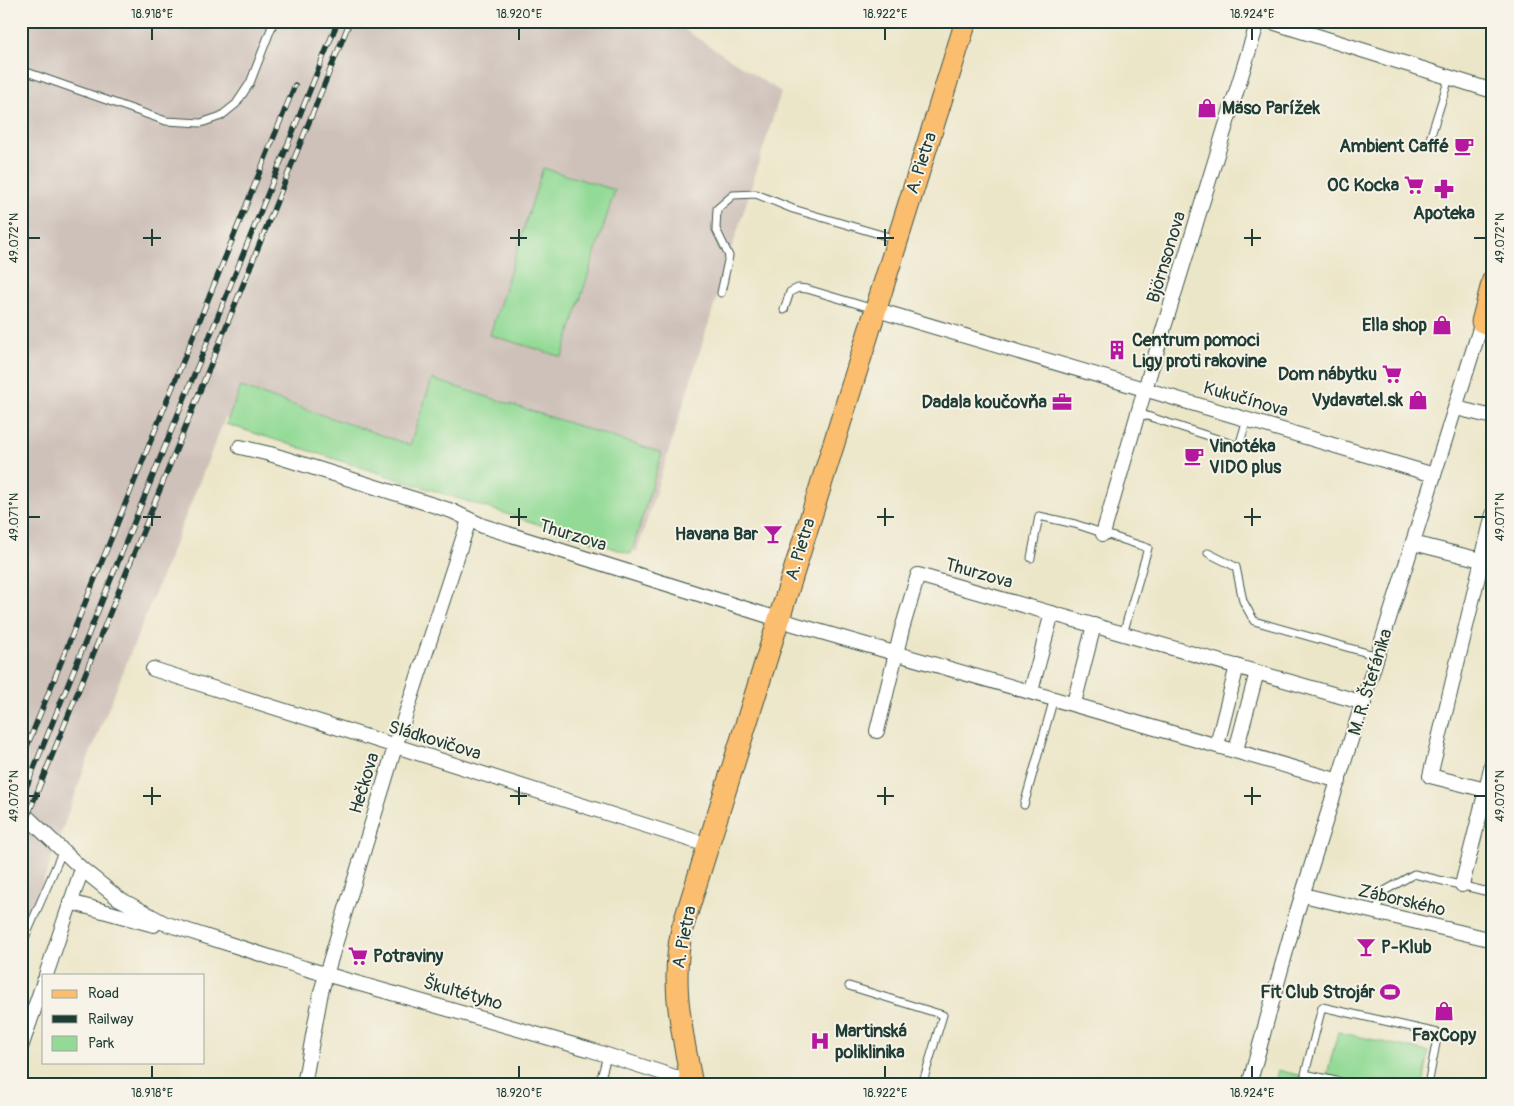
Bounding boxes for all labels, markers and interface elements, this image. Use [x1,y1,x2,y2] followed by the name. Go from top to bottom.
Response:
[131,7,173,22] text: 18.918°E
[496,7,542,22] text: 18.920°E
[863,7,907,22] text: 18.922°E
[1230,7,1274,22] text: 18.924°E
[1196,97,1218,119] shop icon: Mäso Parížek
[1222,97,1320,120] place label: Mäso Parížek
[901,129,942,197] street label: A. Pietra
[1339,135,1449,158] place label: Ambient Caffé
[1453,135,1475,157] cafe icon: Ambient Caffé
[1327,174,1400,197] place label: OC Kocka
[1403,174,1425,196] supermarket icon: OC Kocka
[1433,178,1455,200] pharmacy icon: Apoteka
[1413,202,1476,225] place label: Apoteka
[1142,209,1191,306] street label: Björnsonova
[7,213,22,263] text: 49.072°N
[1493,213,1508,263] text: 49.072°N
[1362,314,1427,337] place label: Ella shop
[1431,314,1453,336] shop icon: Ella shop
[1132,329,1268,373] place label: Centrum pomoci Ligy proti rakovine
[1106,339,1128,361] building icon: Centrum pomoci Ligy proti rakovine
[1278,363,1377,386] place label: Dom nábytku
[1381,363,1403,385] supermarket icon: Dom nábytku
[1201,376,1291,423] street label: Kukučínova
[1312,389,1403,412] place label: Vydavatel.sk
[1407,389,1429,411] shop icon: Vydavatel.sk
[922,391,1048,414] place label: Dadala koučovňa
[1051,391,1073,413] office icon: Dadala koučovňa
[1209,435,1282,479] place label: Vinotéka VIDO plus
[1183,445,1205,467] cafe icon: Vinotéka VIDO plus
[7,493,22,541] text: 49.071°N
[1493,493,1508,541] text: 49.071°N
[536,514,609,557] street label: Thurzova
[780,515,821,583] street label: A. Pietra
[675,523,759,546] place label: Havana Bar
[762,523,784,545] bar icon: Havana Bar
[942,553,1015,594] street label: Thurzova
[1342,626,1398,738] street label: M. R. Štefánika
[386,715,484,766] street label: Sládkovičova
[344,750,385,816] street label: Hečkova
[7,770,22,822] text: 49.070°N
[1493,770,1508,822] text: 49.070°N
[1356,879,1448,922] street label: Záborského
[667,904,702,971] street label: A. Pietra
[1355,936,1377,958] bar icon: P-Klub
[1381,936,1432,959] place label: P-Klub
[347,945,369,967] supermarket icon: Potraviny
[373,945,444,968] place label: Potraviny
[421,970,506,1016] street label: Škultétyho
[42,974,205,1064] legend
[1260,981,1376,1004] place label: Fit Club Strojár
[1379,981,1401,1003] sports icon: Fit Club Strojár
[88,984,119,1003] text: Road
[1433,1000,1455,1022] shop icon: FaxCopy
[88,1010,134,1029] text: Railway
[835,1020,907,1064] place label: Martinská poliklinika
[1412,1024,1476,1047] place label: FaxCopy
[809,1030,831,1052] hospital icon: Martinská poliklinika
[88,1034,115,1053] text: Park
[131,1086,173,1101] text: 18.918°E
[496,1086,542,1101] text: 18.920°E
[863,1086,907,1101] text: 18.922°E
[1230,1086,1274,1101] text: 18.924°E

